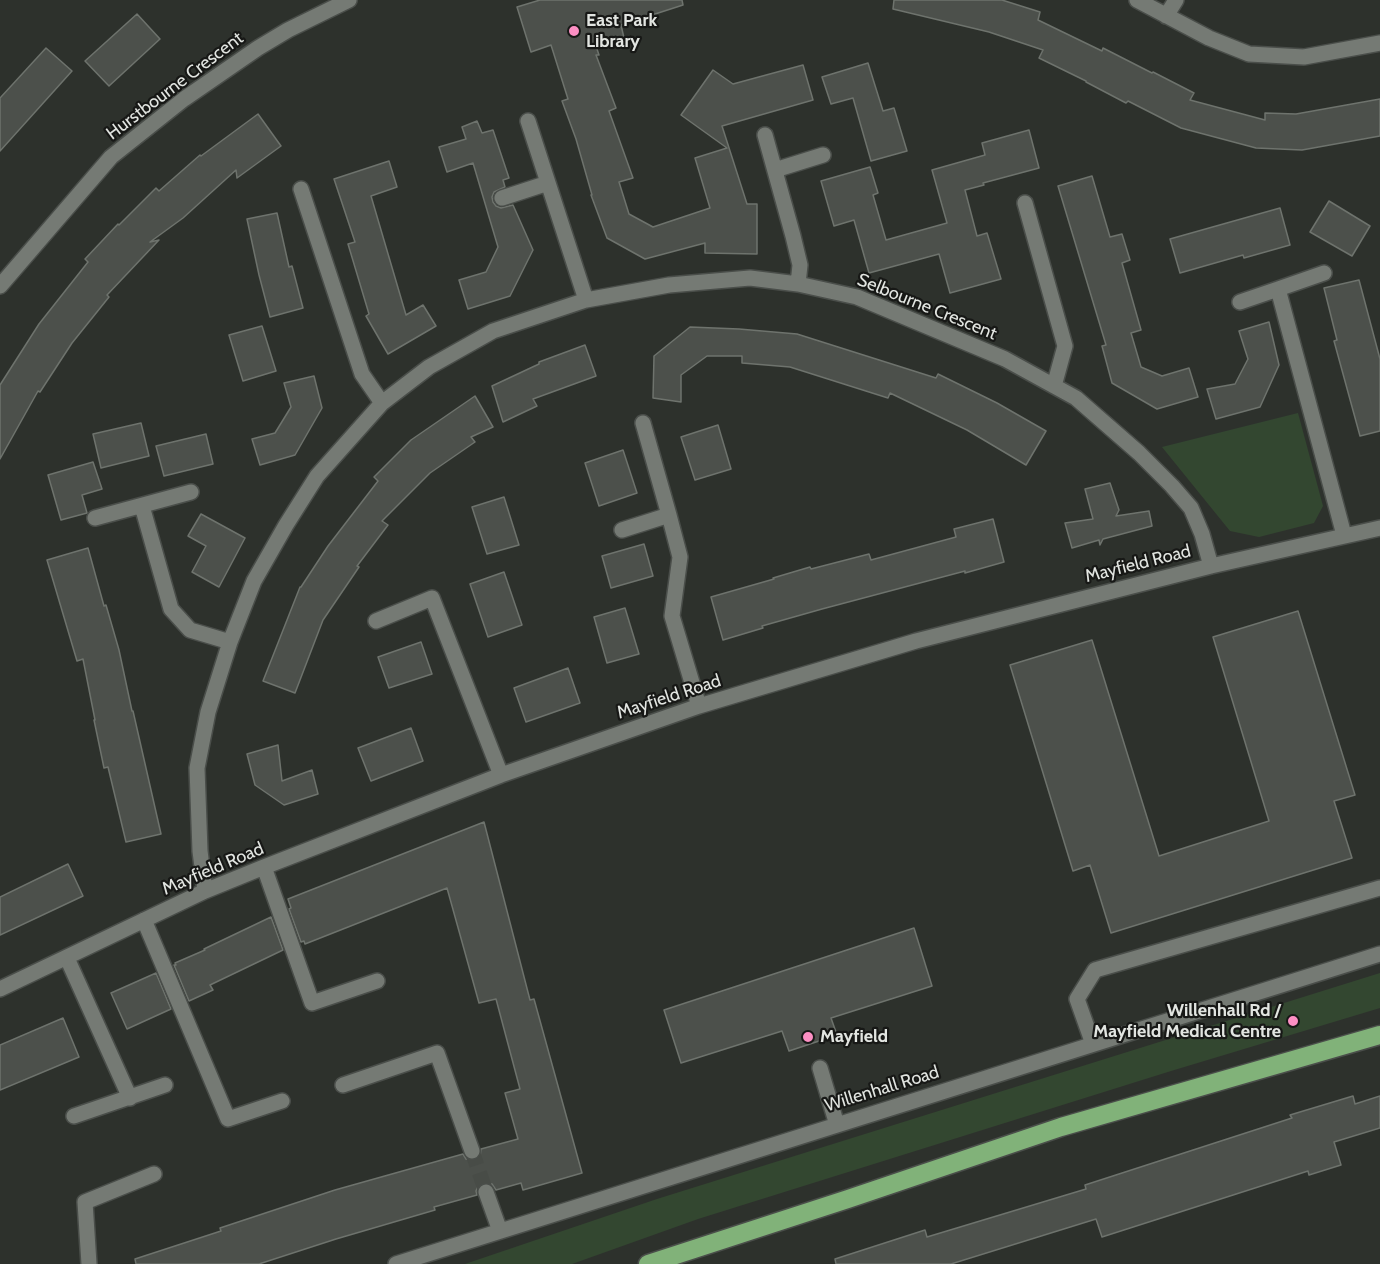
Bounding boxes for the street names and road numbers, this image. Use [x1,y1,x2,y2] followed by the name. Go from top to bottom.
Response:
[102,27,248,145] street label: Hurstbourne Crescent
[854,269,1000,345] street label: Selbourne Crescent
[1083,540,1193,588] street label: Mayfield Road
[614,670,724,724] street label: Mayfield Road
[159,838,267,900] street label: Mayfield Road
[822,1061,942,1117] street label: Willenhall Road

